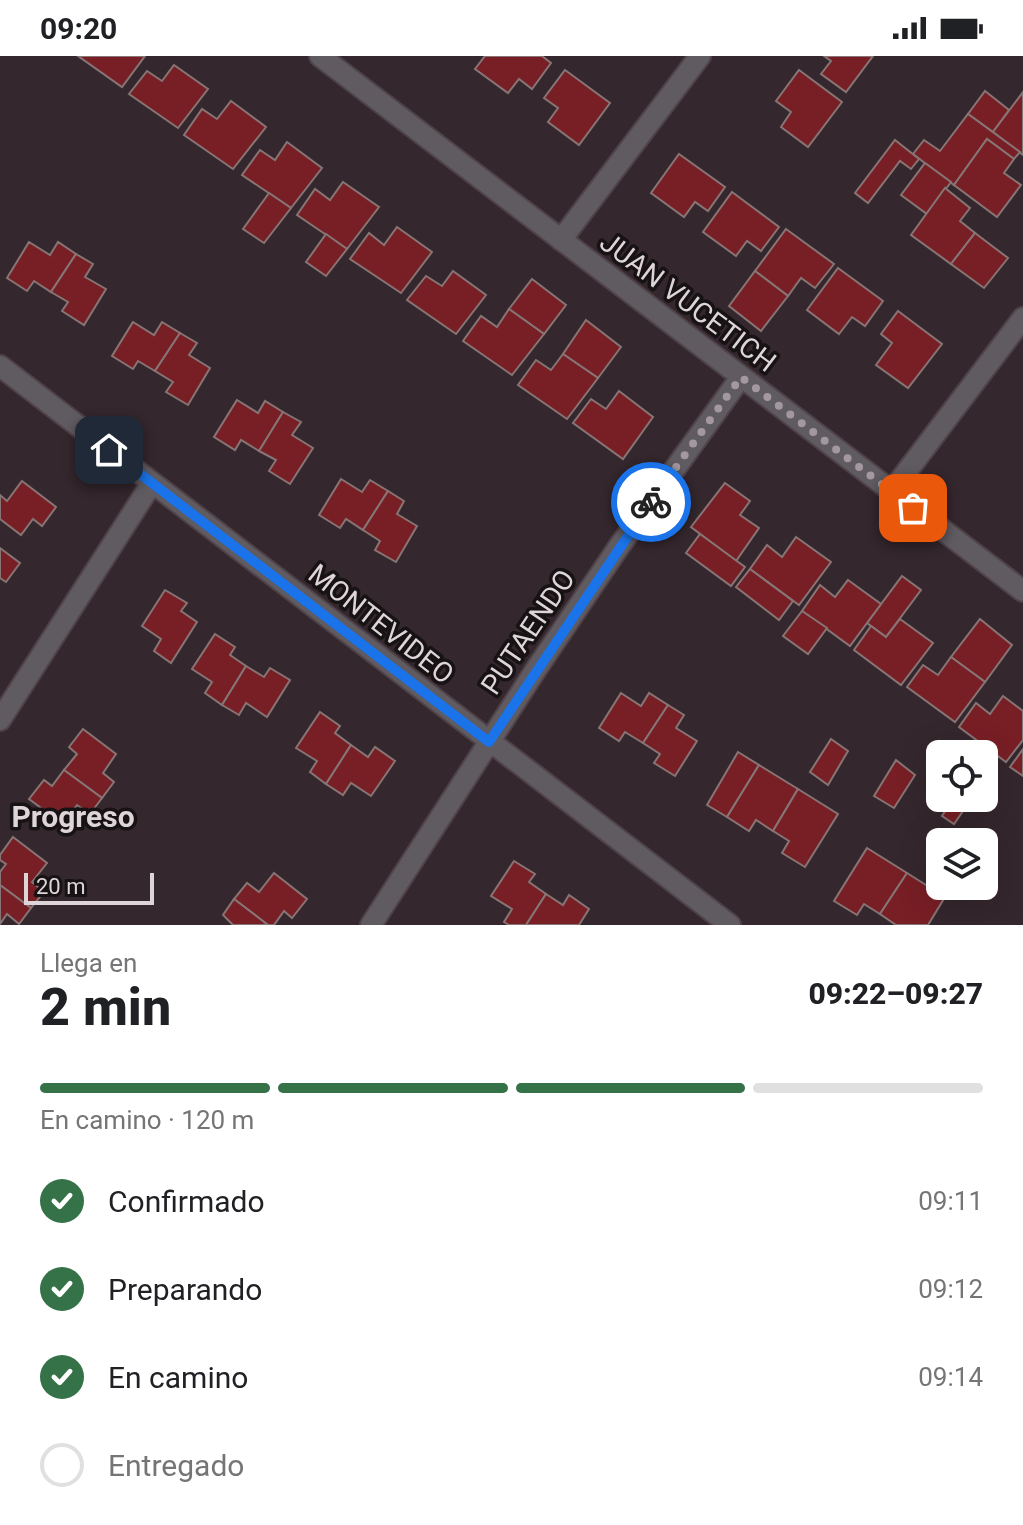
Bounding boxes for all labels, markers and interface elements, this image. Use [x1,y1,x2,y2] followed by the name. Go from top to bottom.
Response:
[40,11,117,46] text: 09:20
[594,225,782,379] street label: JUAN VUCETICH
[75,416,143,484] pin
[87,428,131,472] icon: home
[611,462,691,542] courier
[879,474,947,542] pin
[629,480,673,524] icon: bike
[891,486,935,530] icon: bag
[302,557,460,691] street label: MONTEVIDEO
[474,563,582,701] street label: PUTAENDO
[926,740,998,900] map controls
[926,740,998,812] button: locate
[11,799,135,834] district label: Progreso
[926,828,998,900] button: layers
[24,869,154,905] scale bar
[36,874,85,899] text: 20 m
[40,948,137,978] text: Llega en
[808,976,983,1011] text: 09:22–09:27
[40,977,171,1038] text: 2 min
[40,1105,254,1135] text: En camino · 120 m
[40,1179,84,1223] icon: check
[108,1184,265,1219] text: Confirmado
[918,1186,983,1216] text: 09:11
[40,1267,84,1311] icon: check
[108,1272,262,1307] text: Preparando
[918,1274,983,1304] text: 09:12
[40,1355,84,1399] icon: check
[108,1360,248,1395] text: En camino
[918,1362,983,1392] text: 09:14
[108,1448,244,1483] text: Entregado

